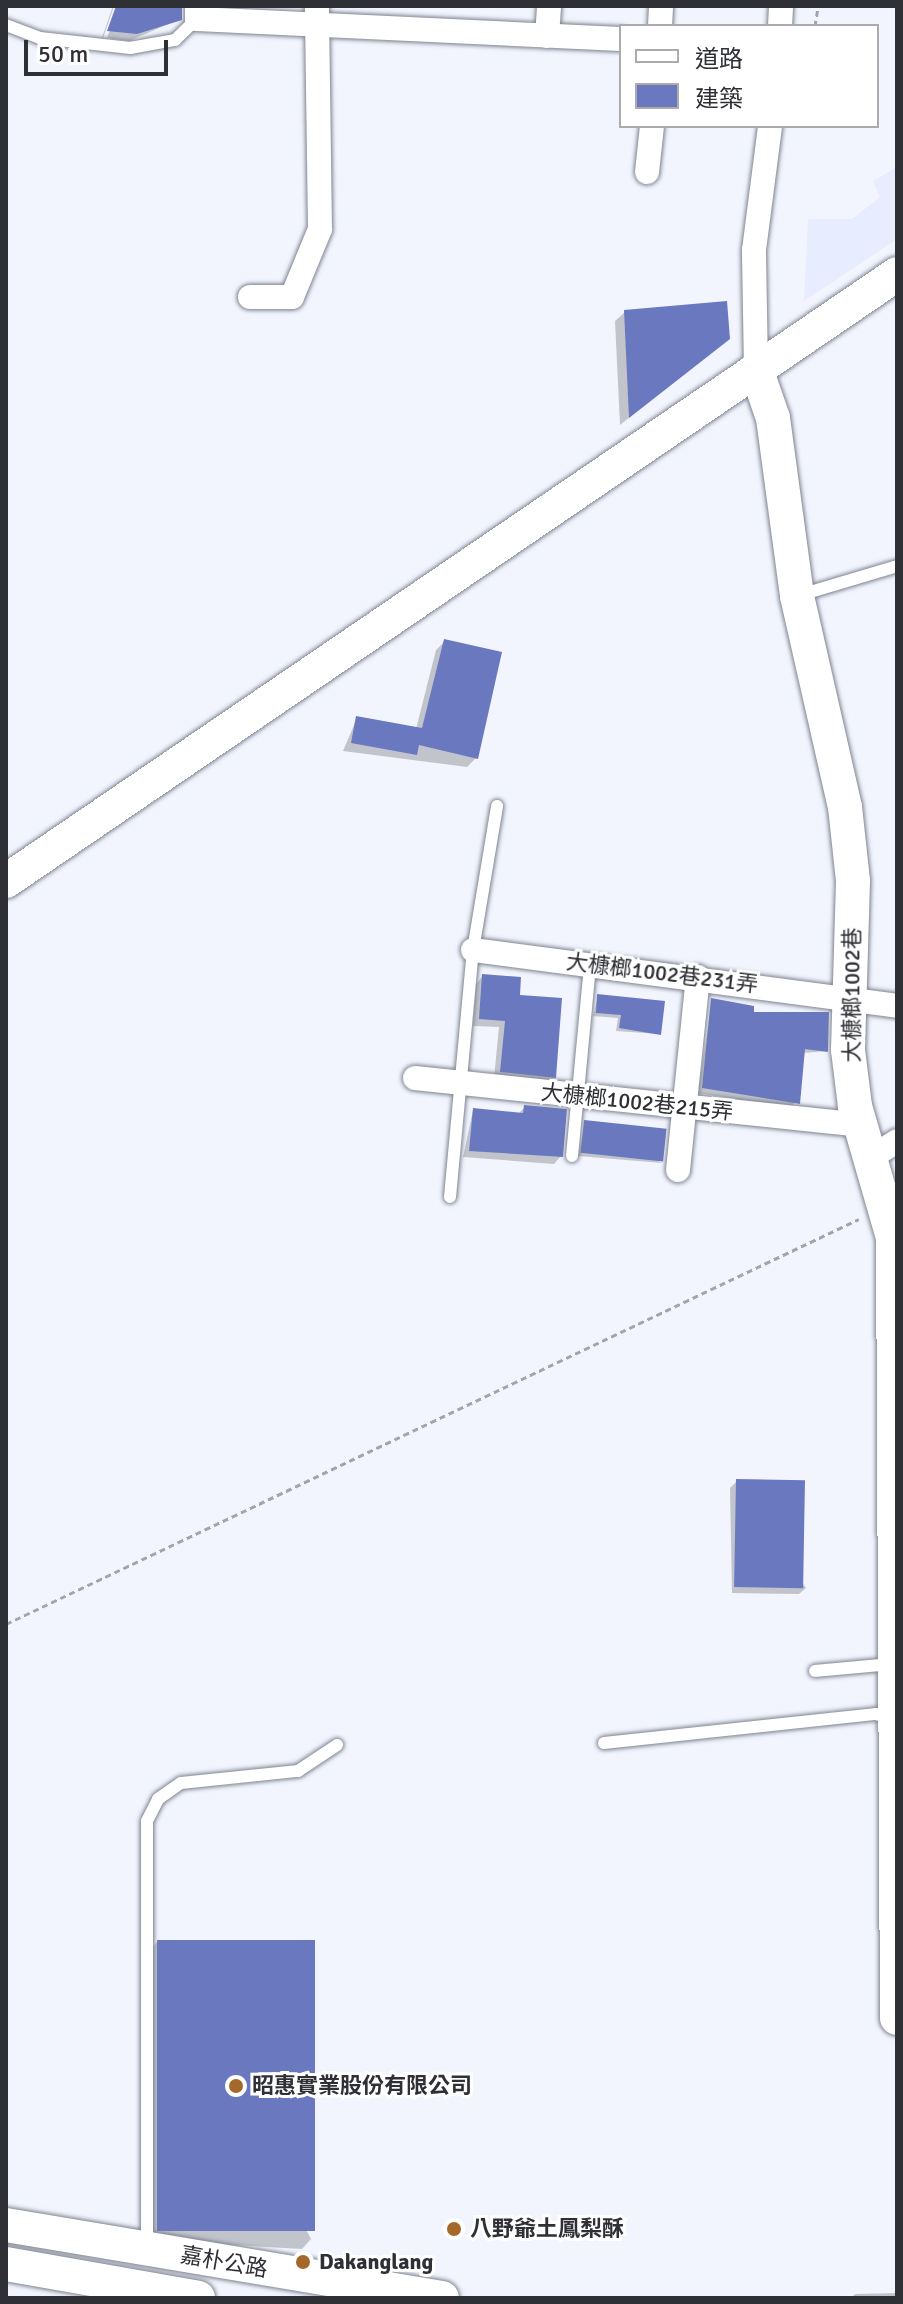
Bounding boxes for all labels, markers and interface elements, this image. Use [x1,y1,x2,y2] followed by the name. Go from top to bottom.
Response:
[28,24,172,74] scale bar
[619,24,879,128] legend
[38,39,88,69] text: 50 m
[695,44,743,74] text: 道路
[695,84,743,114] text: 建築
[839,927,865,1063] street label: 大槺榔1002巷
[565,948,759,998] street label: 大槺榔1002巷231弄
[540,1079,734,1125] street label: 大槺榔1002巷215弄
[252,2073,472,2099] place label: 昭惠實業股份有限公司
[227,2077,245,2095] marker: 昭惠實業股份有限公司
[470,2216,624,2242] place label: 八野爺土鳳梨酥
[445,2220,463,2238] marker: 八野爺土鳳梨酥
[178,2241,270,2283] street label: 嘉朴公路
[319,2249,433,2275] place label: Dakanglang
[294,2253,312,2271] marker: Dakanglang

